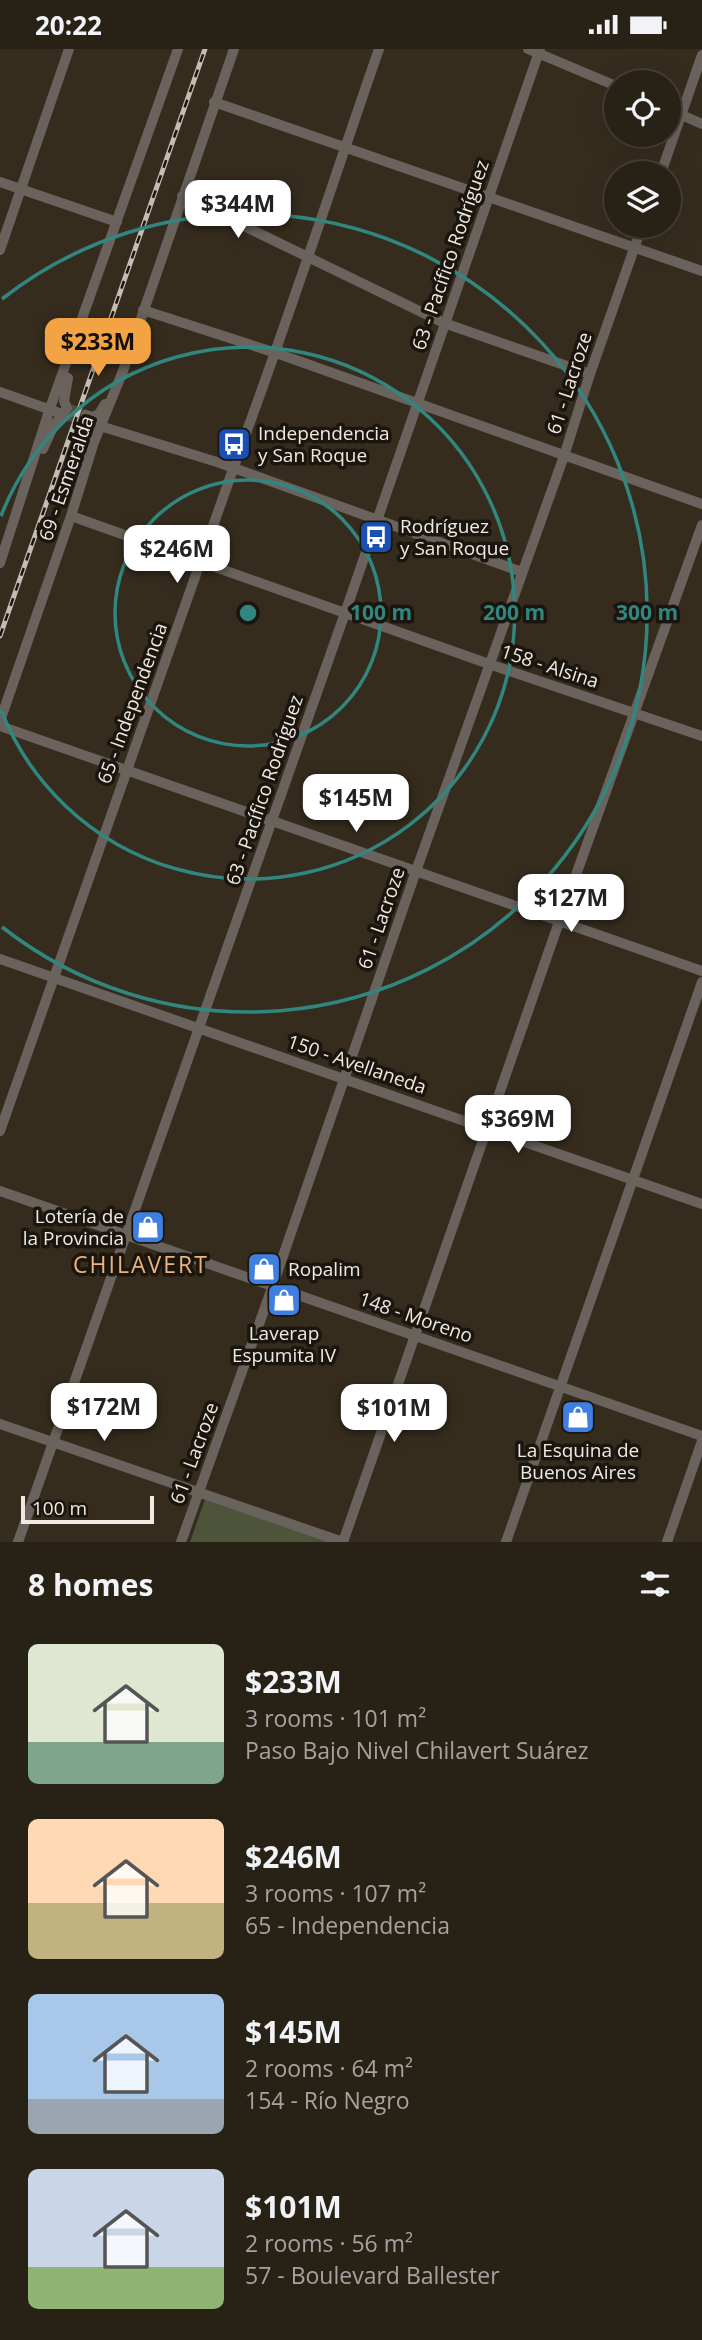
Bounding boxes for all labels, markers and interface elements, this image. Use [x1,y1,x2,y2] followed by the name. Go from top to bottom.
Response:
[35,7,102,43] text: 20:22
[604,70,681,238] map controls
[604,70,681,147] button: locate
[405,157,495,353] street label: 63 - Pacífico Rodríguez
[604,161,681,238] button: layers
[189,181,287,240] pin: $344M
[201,187,275,219] text: $344M
[49,319,147,378] pin: $233M
[61,325,135,357] text: $233M
[540,329,598,437] street label: 61 - Lacroze
[32,412,100,544] street label: 69 - Esmeralda
[258,420,390,468] place label: Independencia y San Roque
[215,425,253,463] bus stop icon: Independencia y San Roque
[400,513,509,561] place label: Rodríguez y San Roque
[357,518,395,556] bus stop icon: Rodríguez y San Roque
[128,525,226,585] pin: $246M
[140,532,214,564] text: $246M
[350,598,412,626] text: 100 m
[483,598,545,626] text: 200 m
[616,598,678,626] text: 300 m
[236,601,260,625] centre of rings
[91,619,173,787] street label: 65 - Independencia
[498,638,602,694] street label: 158 - Alsina
[219,692,309,888] street label: 63 - Pacífico Rodríguez
[307,775,405,834] pin: $145M
[319,781,393,813] text: $145M
[351,864,411,972] street label: 61 - Lacroze
[522,875,620,934] pin: $127M
[534,881,608,913] text: $127M
[284,1028,430,1100] street label: 150 - Avellaneda
[469,1095,567,1155] pin: $369M
[481,1102,555,1134] text: $369M
[23,1203,124,1251] place label: Lotería de la Provincia
[129,1208,167,1246] shop icon: Lotería de la Provincia
[73,1248,209,1280] district label: CHILAVERT
[245,1250,283,1288] shop icon: Ropalim
[288,1256,361,1282] place label: Ropalim
[265,1281,303,1319] shop icon: Laverap Espumita IV
[356,1285,476,1349] street label: 148 - Moreno
[232,1320,337,1368] place label: Laverap Espumita IV
[55,1383,153,1443] pin: $172M
[345,1385,443,1444] pin: $101M
[67,1390,141,1422] text: $172M
[357,1391,431,1423] text: $101M
[559,1398,597,1436] shop icon: La Esquina de Buenos Aires
[164,1399,224,1507] street label: 61 - Lacroze
[517,1437,639,1485] place label: La Esquina de Buenos Aires
[21,1493,154,1525] scale bar
[32,1495,87,1521] text: 100 m
[28,1564,153,1605] text: 8 homes
[636,1565,674,1603] icon: filters
[245,1661,342,1702] text: $233M
[84,1672,168,1756] icon: home
[245,1702,426,1734] text: 3 rooms · 101 m²
[245,1734,589,1766] text: Paso Bajo Nivel Chilavert Suárez
[245,1836,342,1877] text: $246M
[84,1847,168,1931] icon: home
[245,1877,426,1909] text: 3 rooms · 107 m²
[245,1909,450,1941] text: 65 - Independencia
[245,2011,342,2052] text: $145M
[84,2022,168,2106] icon: home
[245,2052,413,2084] text: 2 rooms · 64 m²
[245,2084,410,2116] text: 154 - Río Negro
[245,2186,342,2227] text: $101M
[84,2197,168,2281] icon: home
[245,2227,413,2259] text: 2 rooms · 56 m²
[245,2259,500,2291] text: 57 - Boulevard Ballester

